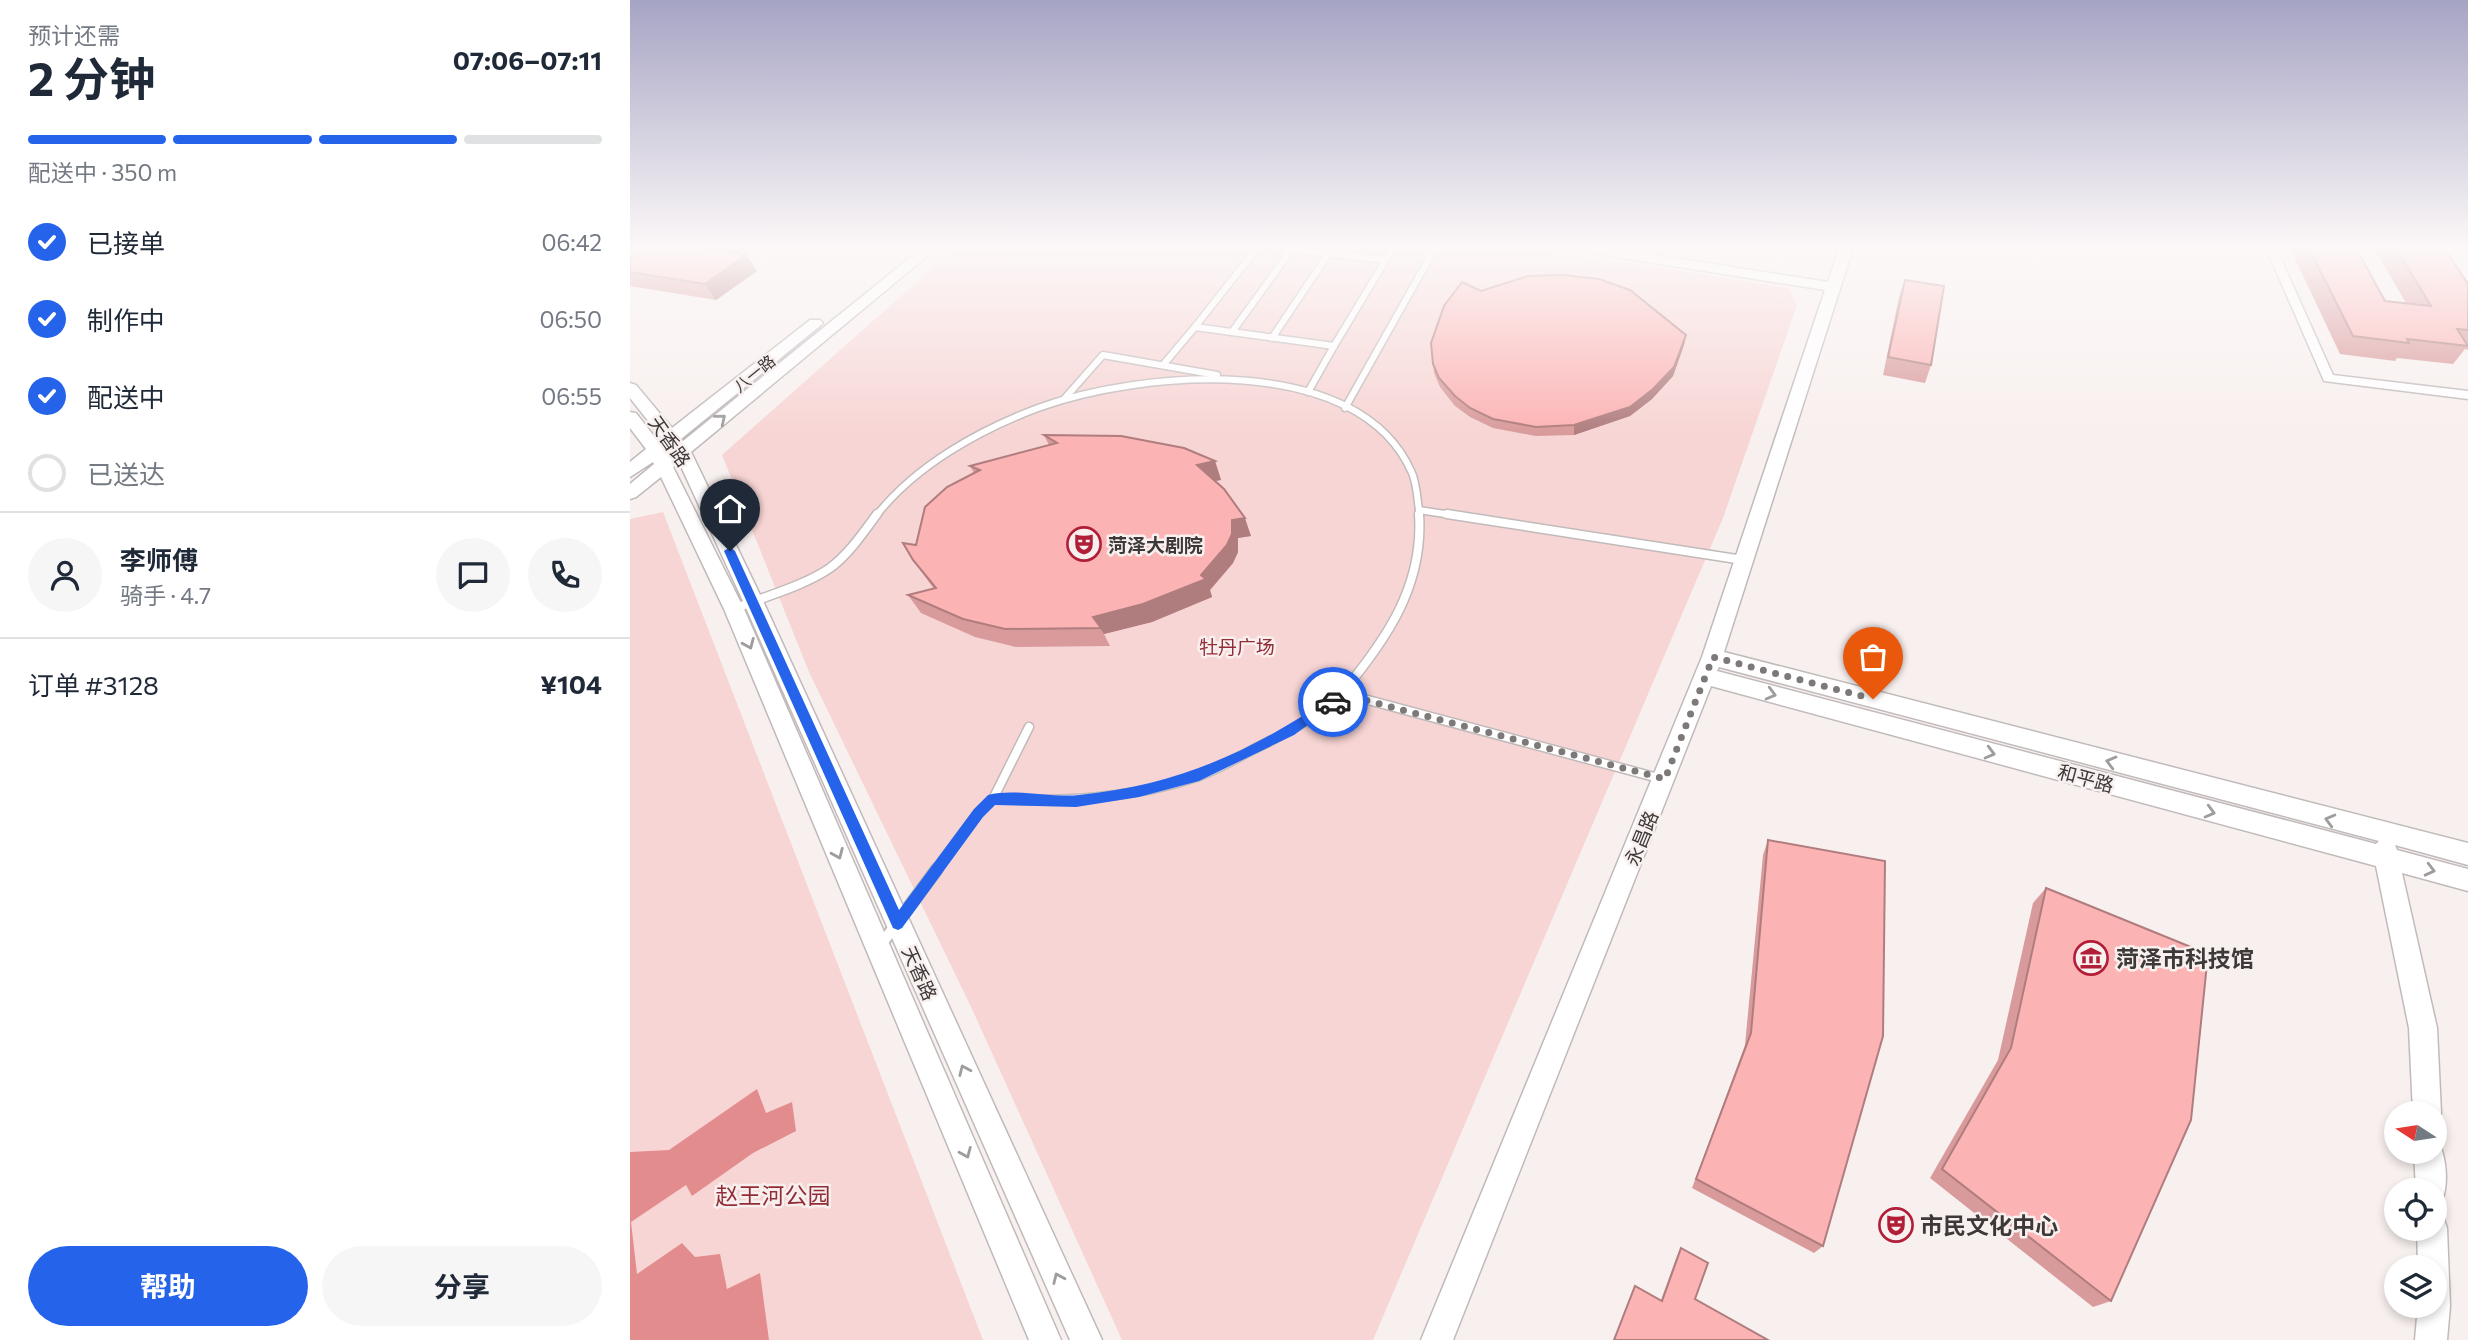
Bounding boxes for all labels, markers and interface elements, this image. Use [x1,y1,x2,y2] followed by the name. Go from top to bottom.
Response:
[28,21,120,49] text: 预计还需
[453,44,602,75] text: 07:06–07:11
[28,49,155,105] text: 2 分钟
[28,158,177,186] text: 配送中 · 350 m
[28,223,66,261] icon: check
[87,227,165,258] text: 已接单
[541,228,602,256] text: 06:42
[28,300,66,338] icon: check
[87,304,165,335] text: 制作中
[539,305,602,333] text: 06:50
[729,351,779,395] street label: 八一路
[28,377,66,415] icon: check
[87,381,165,412] text: 配送中
[541,382,602,410] text: 06:55
[644,411,696,471] street label: 天香路
[712,415,725,427] one-way arrow
[87,458,165,489] text: 已送达
[700,479,760,551] pin
[711,490,749,528] icon: home
[1065,525,1103,563] theatre icon: 菏泽大剧院
[1108,533,1203,556] place label: 菏泽大剧院
[28,538,102,612] button: person
[436,538,510,612] button: chat
[528,538,602,612] button: phone
[120,544,198,575] text: 李师傅
[120,581,211,609] text: 骑手 · 4.7
[1843,627,1903,699] pin
[1199,635,1275,658] park label: 牡丹广场
[741,637,755,650] one-way arrow
[1854,638,1892,676] icon: bag
[1298,667,1368,737] courier
[540,668,602,699] text: ¥104
[28,669,159,700] text: 订单 #3128
[1314,683,1352,721] icon: car
[1764,685,1776,700] one-way arrow
[1984,744,1996,759] one-way arrow
[2105,756,2117,770] one-way arrow
[2055,760,2117,796] street label: 和平路
[2204,804,2216,818] one-way arrow
[1620,807,1662,869] street label: 永昌路
[2325,814,2337,828] one-way arrow
[830,846,844,859] one-way arrow
[2424,862,2436,876] one-way arrow
[2072,939,2110,977] museum icon: 菏泽市科技馆
[898,942,942,1004] street label: 天香路
[2116,944,2254,972] place label: 菏泽市科技馆
[958,1065,972,1078] one-way arrow
[2384,1101,2446,1164] north arrow
[2384,1101,2447,1318] map controls
[958,1146,972,1158] one-way arrow
[2384,1178,2447,1241] button: locate
[716,1181,831,1209] park label: 赵王河公园
[1877,1206,1915,1244] theatre icon: 市民文化中心
[1920,1211,2058,1239] place label: 市民文化中心
[28,1246,308,1326] button: 帮助
[322,1246,602,1326] button: 分享
[2384,1255,2447,1318] button: layers
[1052,1273,1066,1285] one-way arrow

